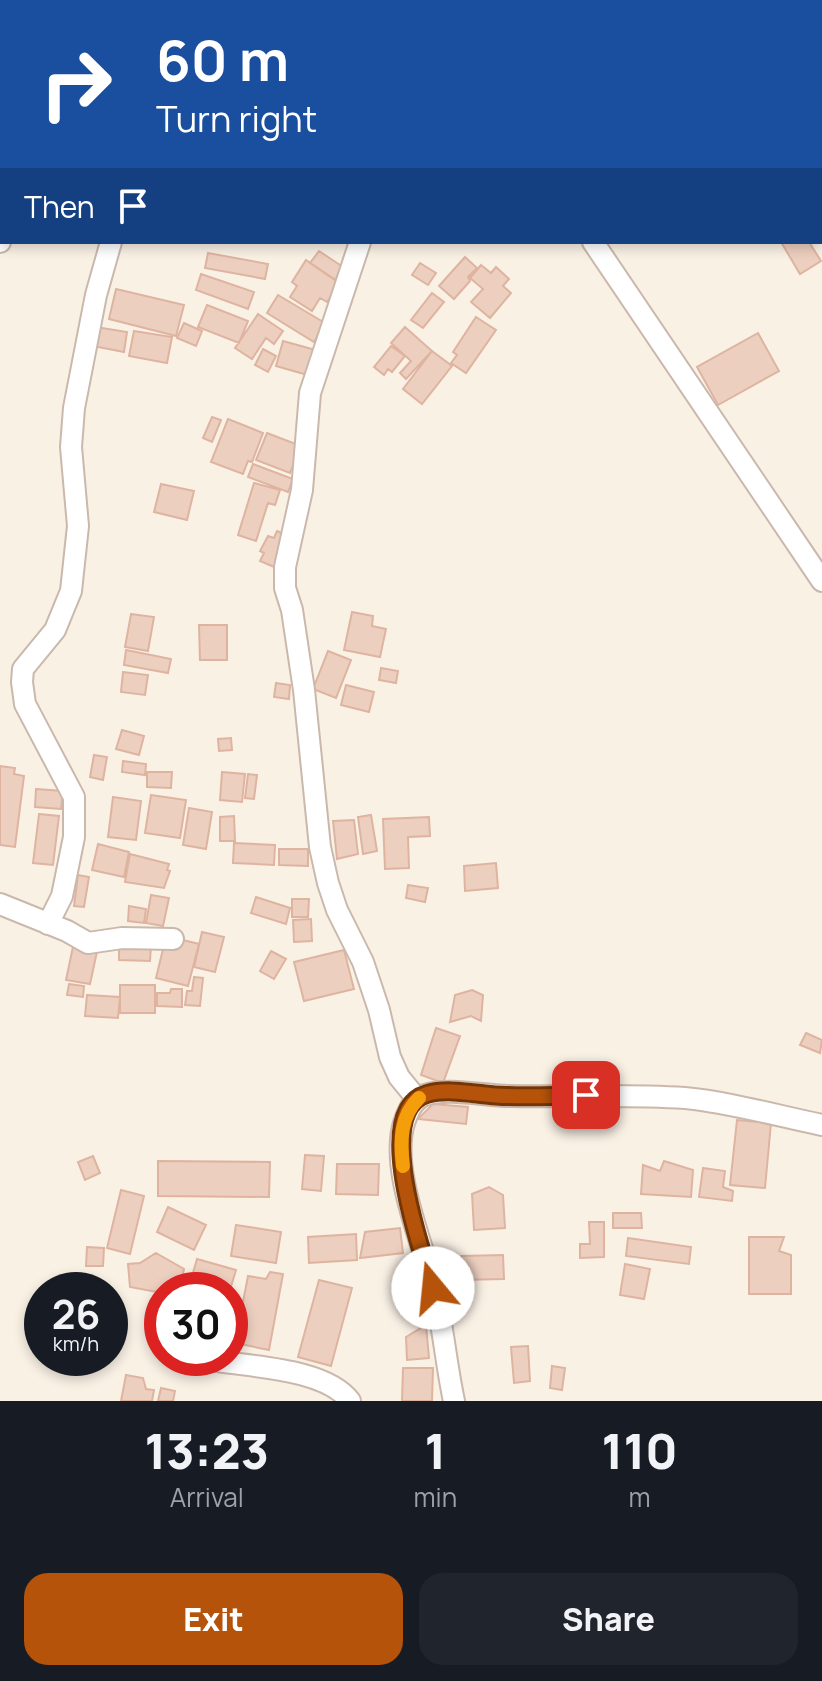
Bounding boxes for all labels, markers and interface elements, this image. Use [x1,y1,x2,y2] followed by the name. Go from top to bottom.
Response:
[156,21,289,98] text: 60 m
[24,32,128,136] icon: right
[156,94,317,143] text: Turn right
[111,184,155,228] icon: arrive
[24,186,95,227] text: Then
[552,1061,620,1129] pin
[564,1073,608,1117] icon: arrive
[391,1246,475,1330] position arrow
[144,1272,248,1376] speed limit sign: 30
[52,1286,100,1341] text: 26
[53,1330,99,1357] text: km/h
[144,1418,269,1483] text: 13:23
[424,1418,446,1483] text: 1
[602,1418,678,1483] text: 110
[170,1479,244,1515] text: Arrival
[414,1479,457,1515] text: min
[629,1479,651,1515] text: m
[24,1573,403,1665] button: Exit
[419,1573,798,1665] button: Share

